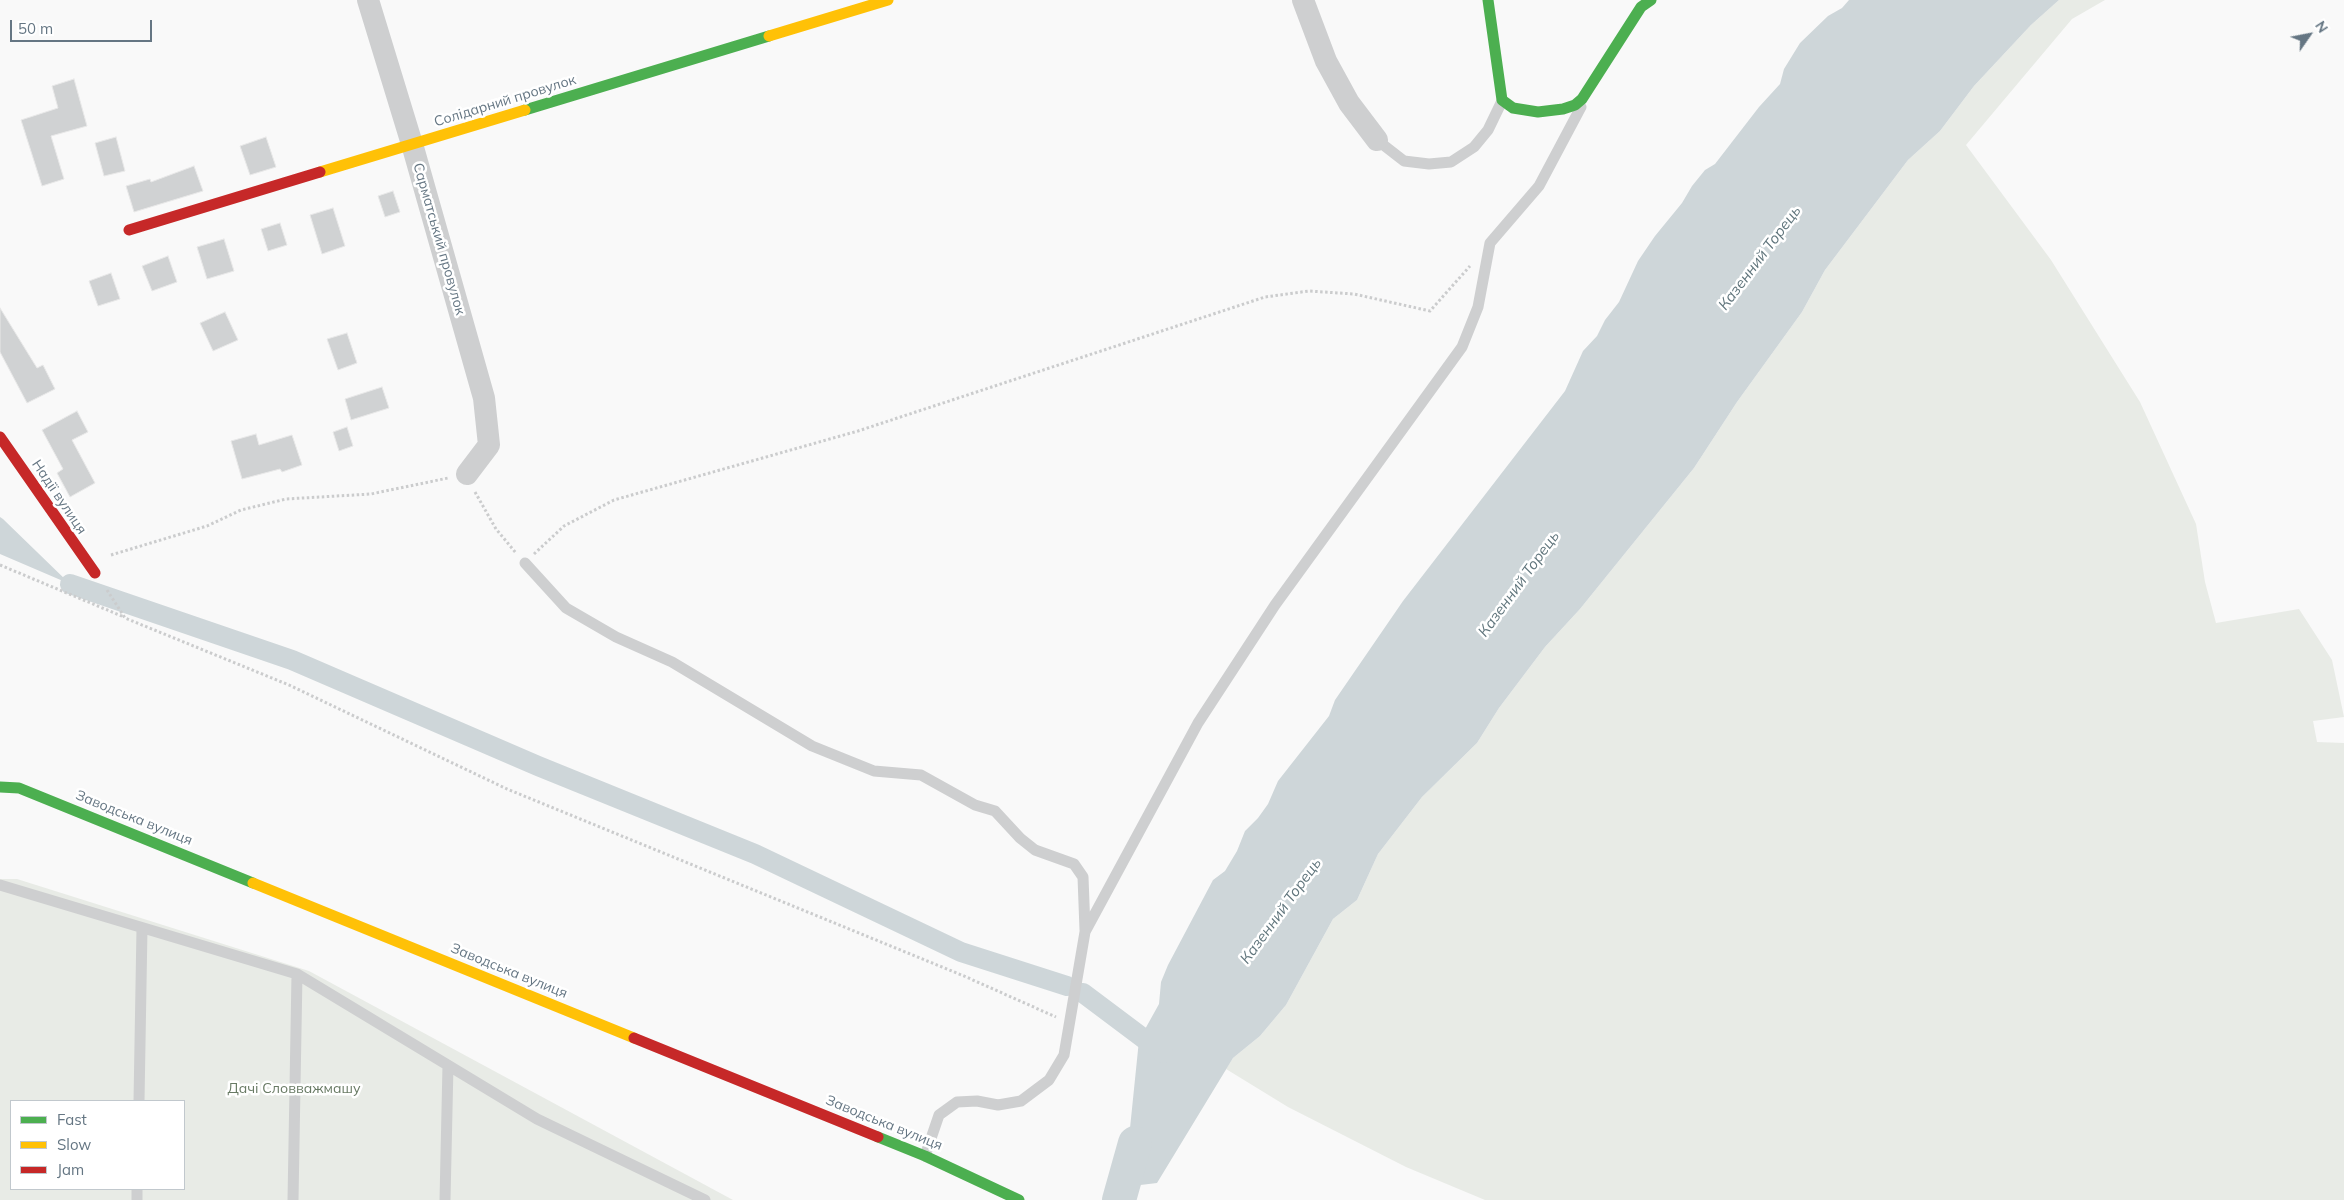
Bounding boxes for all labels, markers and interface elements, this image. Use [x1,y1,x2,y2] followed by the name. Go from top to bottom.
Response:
[12,10,155,42] scale bar
[2284,10,2334,60] north arrow
[2311,17,2332,36] text: N
[18,19,53,38] text: 50 m
[432,71,578,131] street label: Солідарний провулок
[409,161,469,317] street label: Сарматський провулок
[1715,202,1805,314] water label: Казенний Торець
[28,457,90,537] street label: Надії вулиця
[1475,528,1563,640] water label: Казенний Торець
[73,787,195,849] street label: Заводська вулиця
[1237,855,1325,967] water label: Казенний Торець
[448,940,570,1002] street label: Заводська вулиця
[227,1081,361,1097] park label: Дачі Словважмашу
[823,1092,945,1154] street label: Заводська вулиця
[10,1100,185,1190] legend
[57,1110,87,1129] text: Fast
[57,1135,91,1154] text: Slow
[57,1160,84,1179] text: Jam

